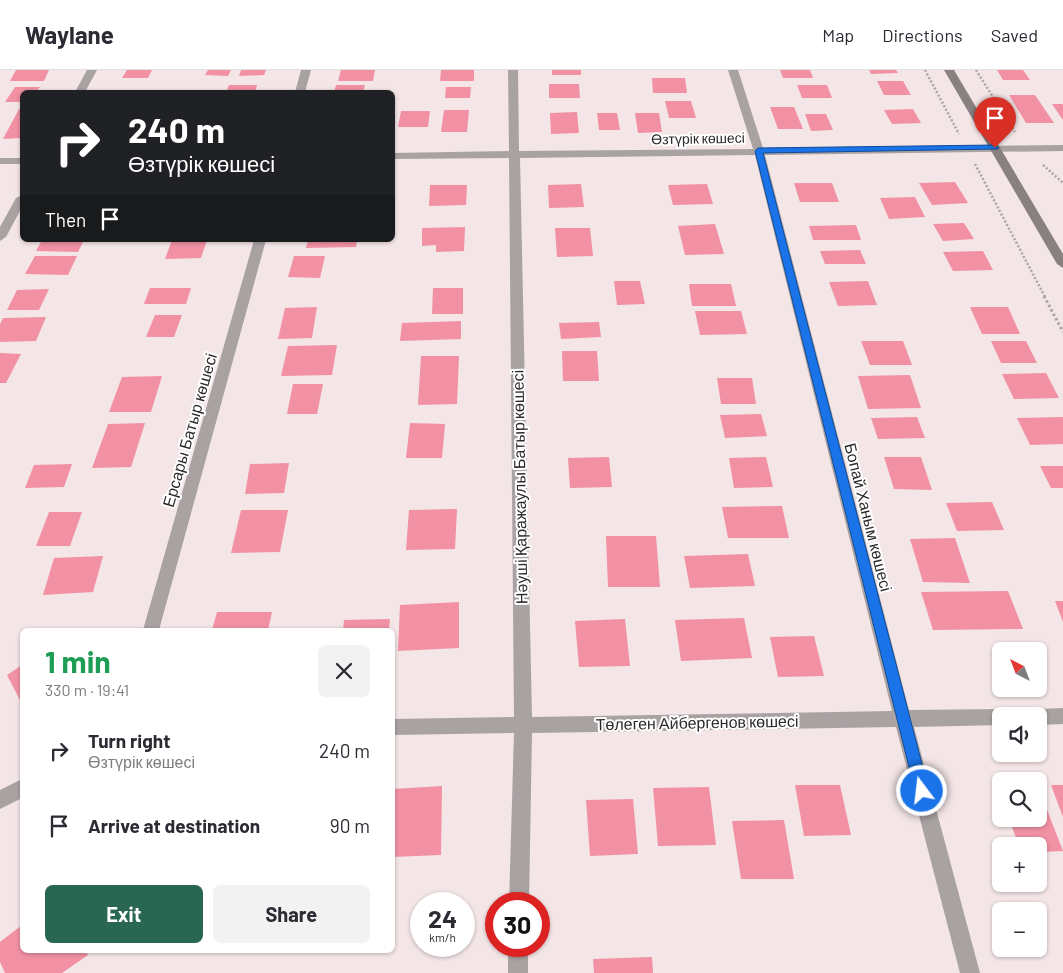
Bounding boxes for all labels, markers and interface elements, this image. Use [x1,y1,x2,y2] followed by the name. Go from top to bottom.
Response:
[25,20,114,49] text: Waylane
[822,24,854,46] text: Map
[882,24,963,46] text: Directions
[991,24,1038,46] text: Saved
[974,97,1016,148] pin
[981,104,1009,132] icon: arrive
[128,108,225,150] text: 240 m
[45,110,110,175] icon: right
[651,129,745,147] street label: Өзтүрік көшесі
[128,150,275,176] text: Өзтүрік көшесі
[96,205,124,233] icon: arrive
[45,208,86,231] text: Then
[158,351,220,509] street label: Ерсары Батыр көшесі
[507,370,531,604] street label: Нәуші Қаражаулы Батыр көшесі
[841,441,897,593] street label: Бопай Ханым көшесі
[992,642,1048,698] north arrow
[992,642,1047,957] map controls
[45,643,111,679] text: 1 min
[318,645,370,697] button: close
[45,680,129,699] text: 330 m · 19:41
[992,707,1047,762] button: sound
[595,711,799,733] street label: Төлеген Айбергенов көшесі
[88,729,170,752] text: Turn right
[45,737,73,765] icon: right
[319,739,370,762] text: 240 m
[88,752,195,771] text: Өзтүрік көшесі
[895,764,947,816] position arrow
[992,772,1047,827] button: search
[45,812,73,840] icon: arrive
[88,814,260,837] text: Arrive at destination
[330,814,370,837] text: 90 m
[992,837,1047,892] button: +
[45,885,203,943] button: Exit
[213,885,370,943] button: Share
[485,892,550,957] speed limit sign: 30
[992,902,1047,957] button: −
[428,903,457,933] text: 24
[429,930,456,944] text: km/h

